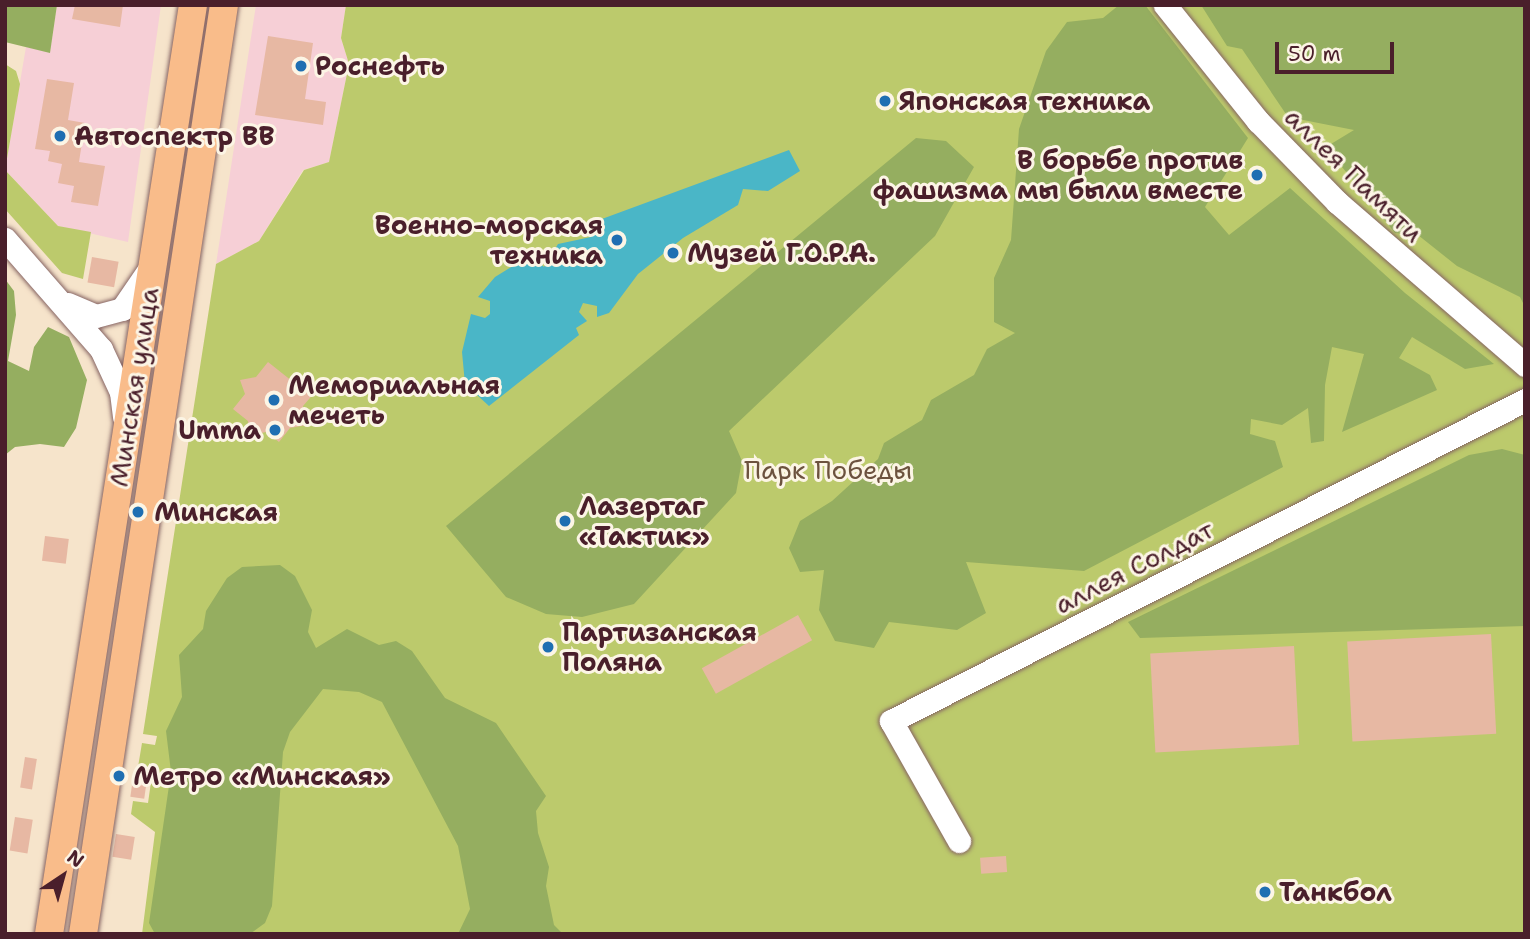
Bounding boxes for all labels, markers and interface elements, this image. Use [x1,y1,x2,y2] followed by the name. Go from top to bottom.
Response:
[1278,28,1397,72] scale bar
[1288,40,1341,68] text: 50 m
[315,50,445,82] place label: Роснефть
[293,58,309,74] marker: Роснефть
[899,85,1150,117] place label: Японская техника
[877,93,893,109] marker: Японская техника
[1278,101,1430,249] street label: аллея Памяти
[74,120,275,152] place label: Автоспектр ВВ
[52,128,68,144] marker: Автоспектр ВВ
[873,144,1243,206] place label: В борьбе против фашизма мы были вместе
[1249,167,1265,183] marker: В борьбе против фашизма мы были вместе
[375,209,603,270] place label: Военно-морская техника
[609,232,625,248] marker: Военно-морская техника
[687,237,876,269] place label: Музей Г.О.Р.А.
[665,245,681,261] marker: Музей Г.О.Р.А.
[103,285,165,489] street label: Минская улица
[288,369,500,430] place label: Мемориальная мечеть
[266,392,282,408] marker: Мемориальная мечеть
[178,414,261,446] place label: Umma
[267,422,283,438] marker: Umma
[744,454,912,486] park label: Парк Победы
[579,490,710,552] place label: Лазертаг «Тактик»
[154,496,278,528] place label: Минская
[128,502,148,522] marker: Минская
[557,513,573,529] marker: Лазертаг «Тактик»
[1050,514,1218,620] street label: аллея Солдат
[562,616,757,678] place label: Партизанская Поляна
[540,639,556,655] marker: Партизанская Поляна
[133,760,391,792] place label: Метро «Минская»
[111,768,127,784] marker: Метро «Минская»
[28,841,98,911] north arrow
[62,844,89,873] text: N
[1279,876,1392,908] place label: Танкбол
[1257,884,1273,900] marker: Танкбол

